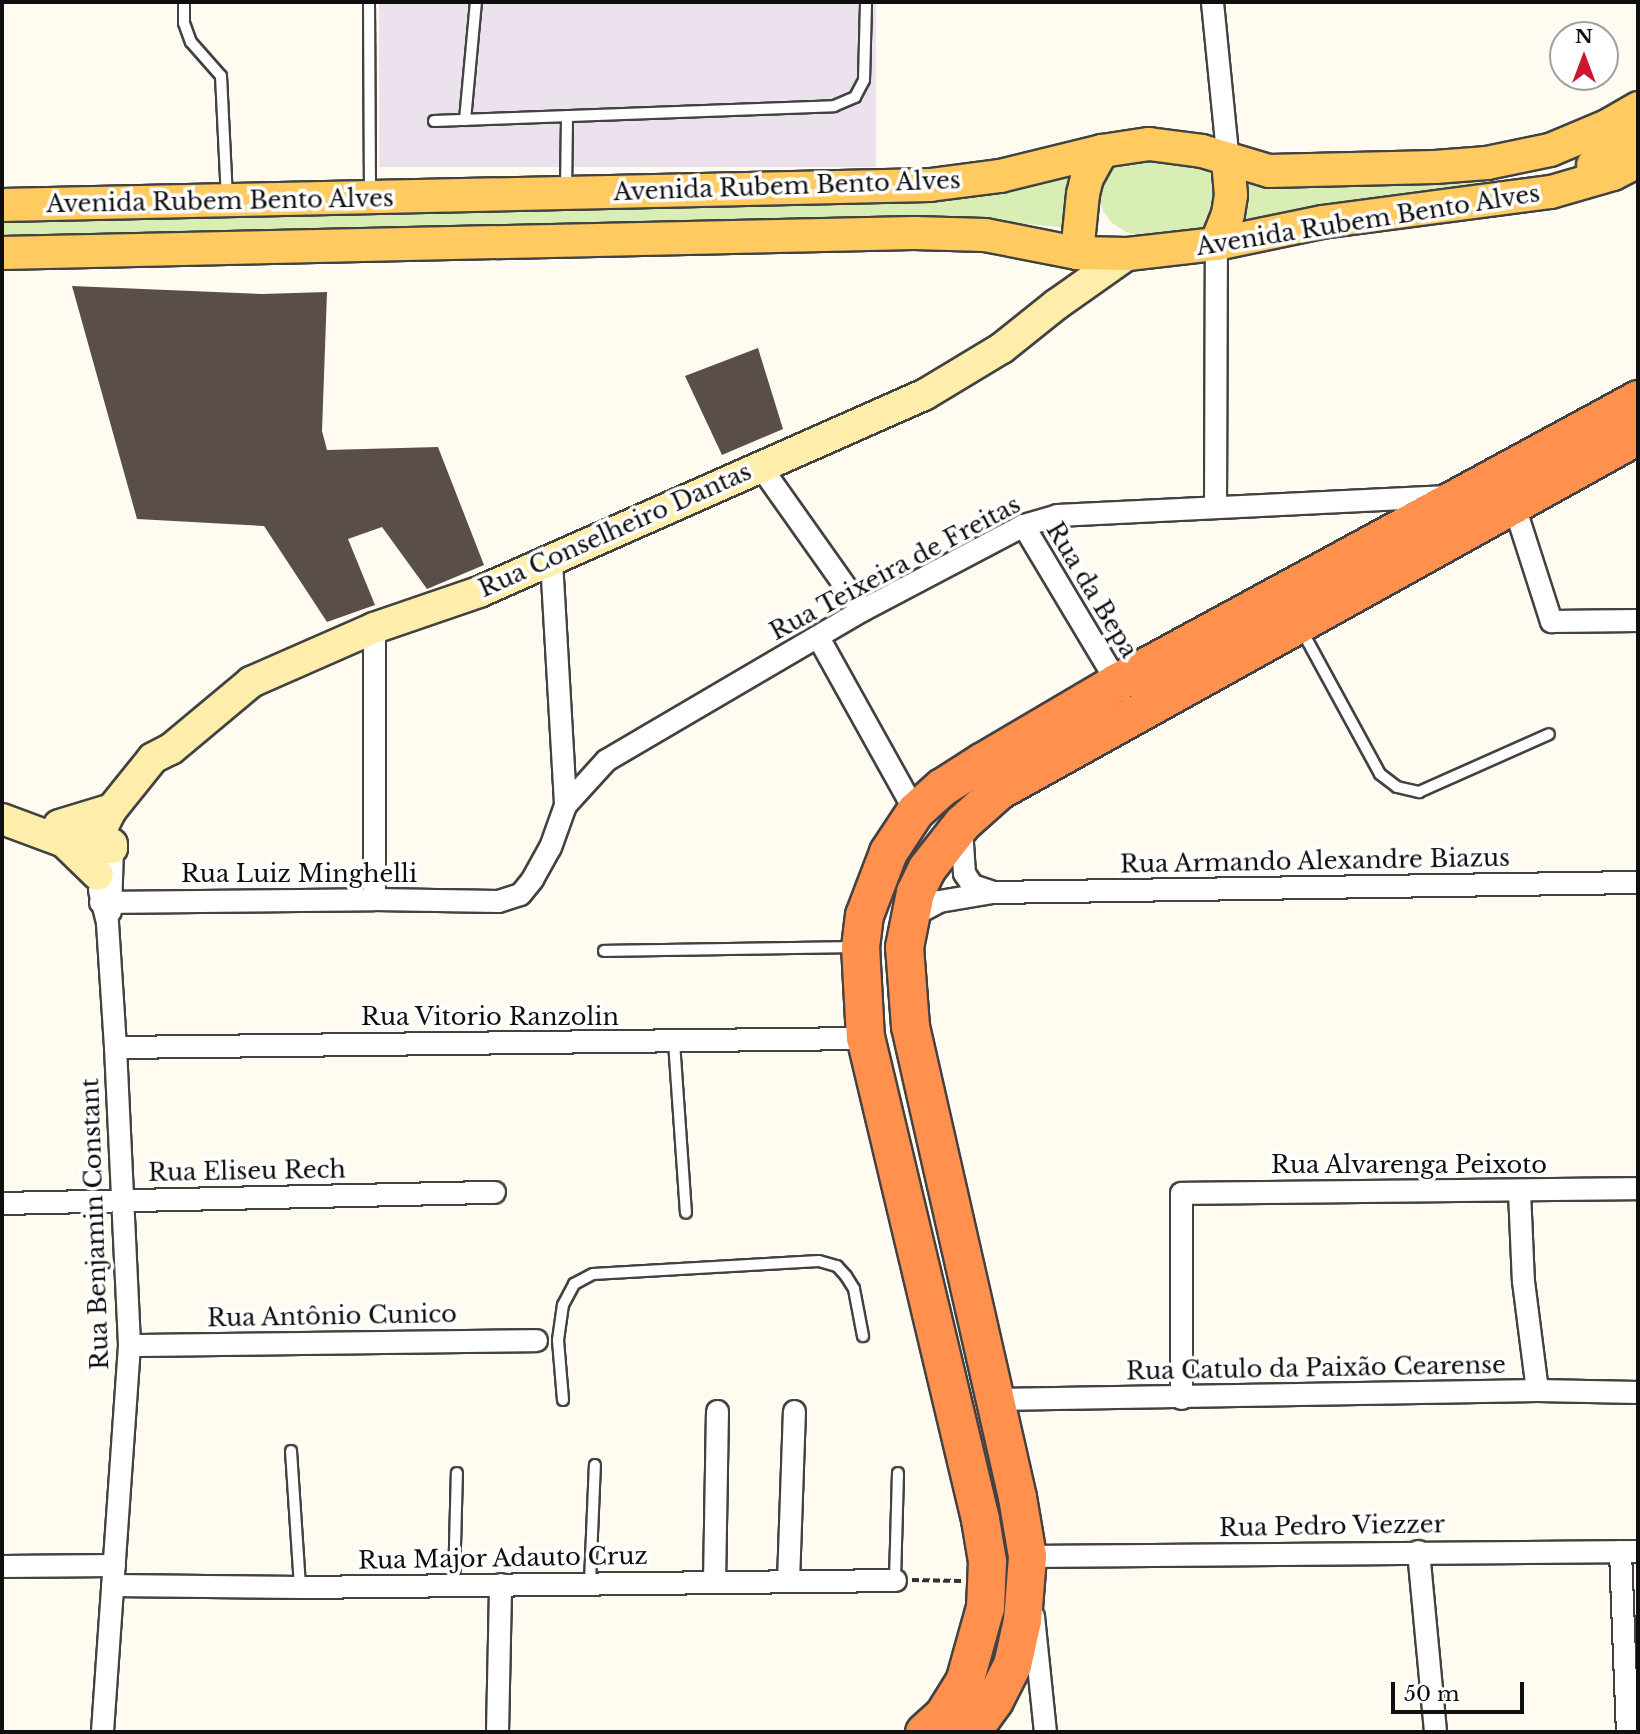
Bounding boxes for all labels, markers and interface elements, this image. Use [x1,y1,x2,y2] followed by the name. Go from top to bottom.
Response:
[1549,21,1619,91] north arrow
[1575,25,1593,48] text: N
[612,166,962,206] street label: Avenida Rubem Bento Alves
[1194,179,1542,261] street label: Avenida Rubem Bento Alves
[46,184,394,218] street label: Avenida Rubem Bento Alves
[474,457,756,603] street label: Rua Conselheiro Dantas
[764,489,1026,647] street label: Rua Teixeira de Freitas
[1040,517,1144,663] street label: Rua da Bepa
[1119,843,1511,879] street label: Rua Armando Alexandre Biazus
[181,860,417,888] street label: Rua Luiz Minghelli
[360,1003,620,1031] street label: Rua Vitorio Ranzolin
[76,1077,114,1371] street label: Rua Benjamin Constant
[1270,1151,1548,1179] street label: Rua Alvarenga Peixoto
[148,1155,346,1187] street label: Rua Eliseu Rech
[206,1299,458,1333] street label: Rua Antônio Cunico
[1126,1350,1506,1386] street label: Rua Catulo da Paixão Cearense
[1218,1510,1446,1542] street label: Rua Pedro Viezzer
[357,1541,649,1575] street label: Rua Major Adauto Cruz
[1395,1668,1528,1712] scale bar
[1404,1681,1459,1707] text: 50 m

